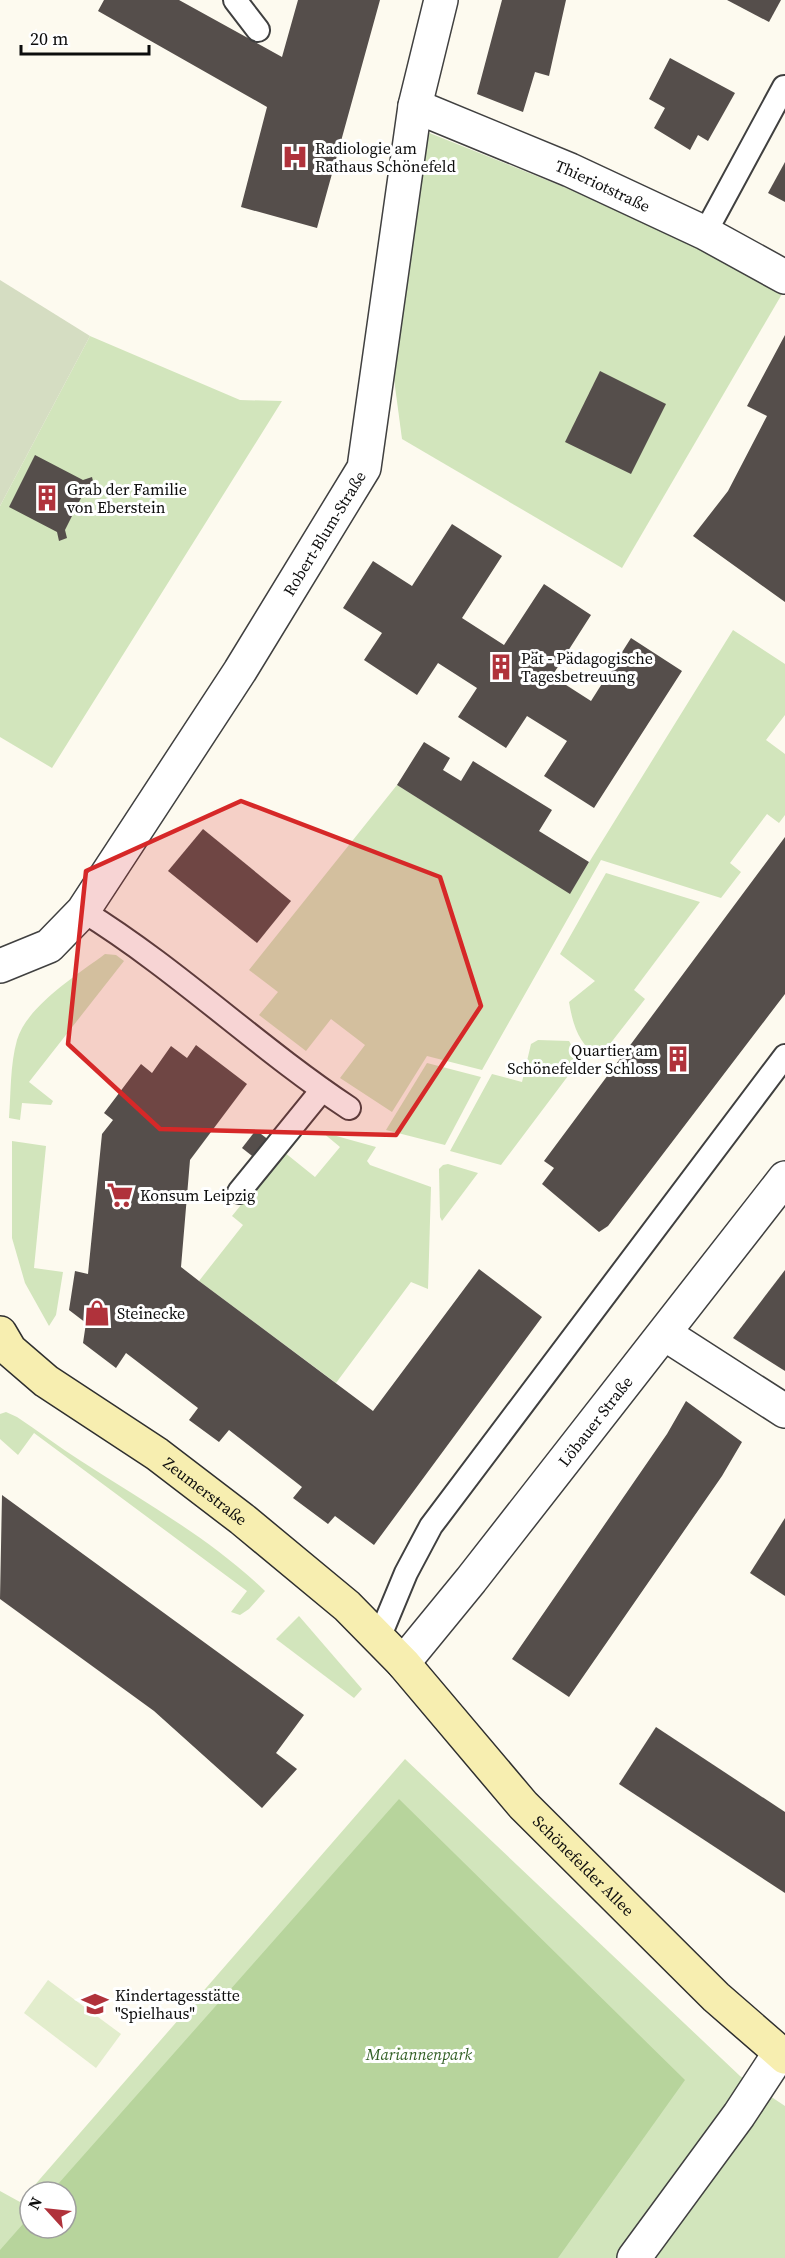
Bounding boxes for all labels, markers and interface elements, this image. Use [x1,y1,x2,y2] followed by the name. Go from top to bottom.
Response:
[21,18,148,56] scale bar
[30,26,68,51] text: 20 m
[315,137,456,177] place label: Radiologie am Rathaus Schönefeld
[280,142,310,172] hospital icon: Radiologie am Rathaus Schönefeld
[552,154,654,217] street label: Thieriotstraße
[278,467,371,600] street label: Robert-Blum-Straße
[67,478,187,518] place label: Grab der Familie von Eberstein
[32,483,62,513] building icon: Grab der Familie von Eberstein
[521,647,653,687] place label: Pät - Pädagogische Tagesbetreuung
[486,652,516,682] building icon: Pät - Pädagogische Tagesbetreuung
[507,1039,658,1079] place label: Quartier am Schönefelder Schloss
[663,1044,693,1074] building icon: Quartier am Schönefelder Schloss
[105,1180,135,1210] supermarket icon: Konsum Leipzig
[140,1184,255,1206] place label: Konsum Leipzig
[82,1298,112,1328] shop icon: Steinecke
[117,1302,185,1324] place label: Steinecke
[553,1371,637,1471] street label: Löbauer Straße
[159,1452,252,1530] street label: Zeumerstraße
[528,1810,639,1921] street label: Schönefelder Allee
[115,1984,240,2024] place label: Kindertagesstätte "Spielhaus"
[80,1989,110,2019] school or university icon: Kindertagesstätte "Spielhaus"
[365,2043,473,2065] park label: Mariannenpark
[18,2180,78,2240] north arrow
[22,2193,47,2213] text: N

